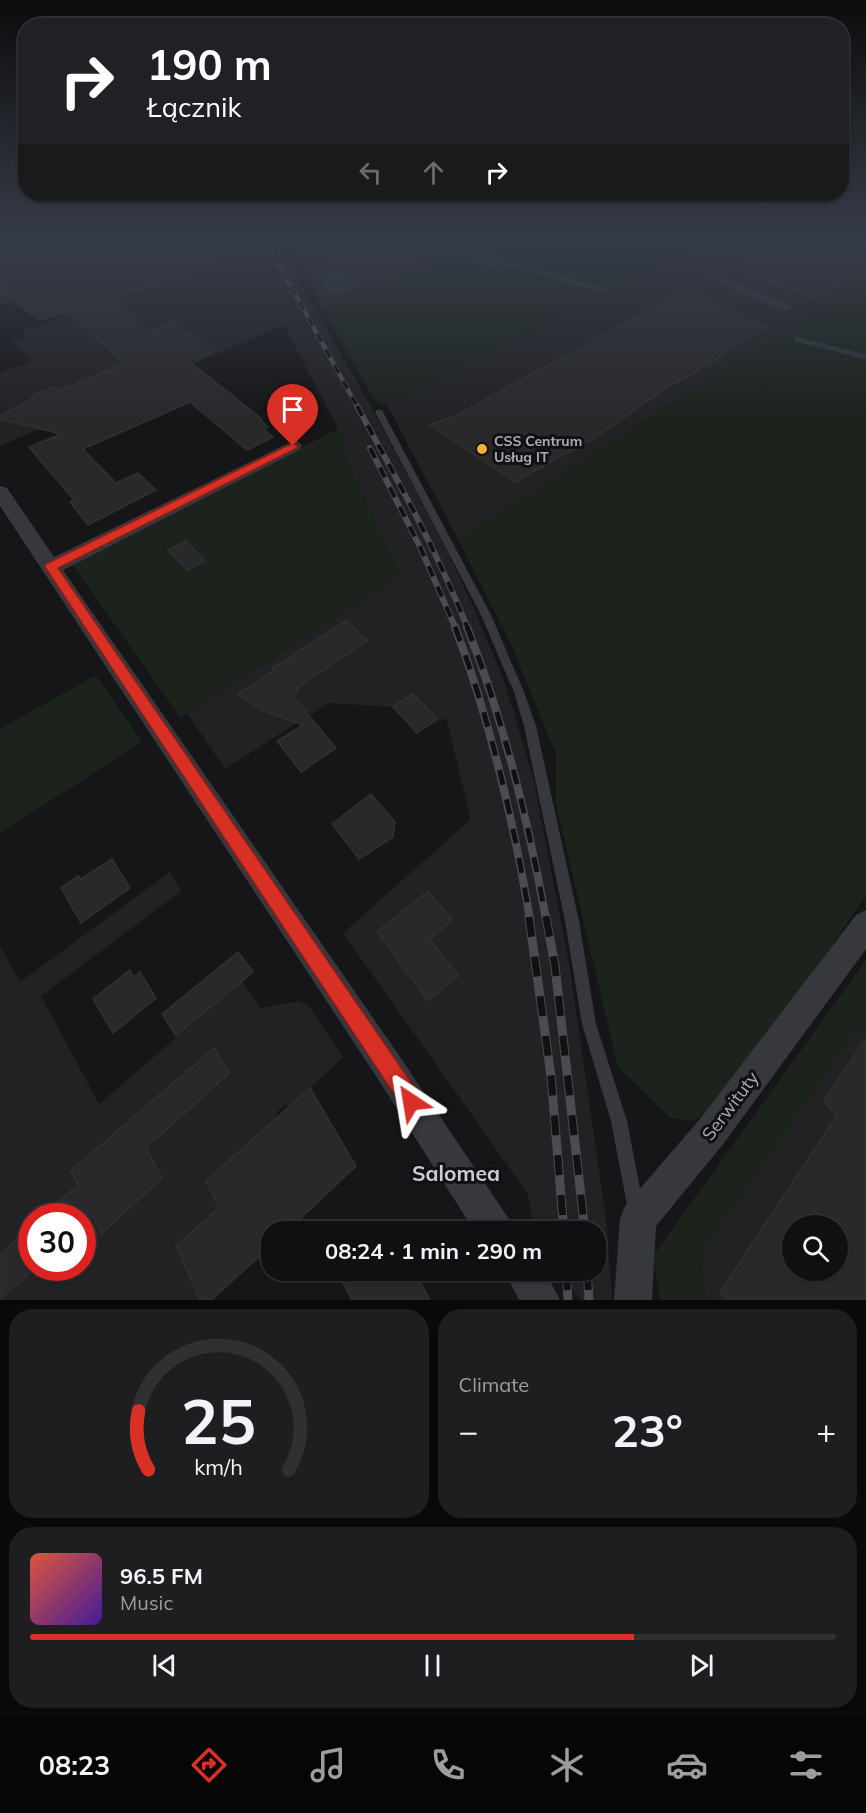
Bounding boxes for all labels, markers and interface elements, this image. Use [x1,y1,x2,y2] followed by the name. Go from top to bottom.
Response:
[147,38,272,91] text: 190 m
[48,42,126,120] icon: right
[147,90,241,124] text: Łącznik
[354,156,387,189] icon: left
[417,156,450,189] icon: ahead
[480,156,513,189] icon: right
[267,384,318,446] pin
[276,393,309,426] icon: arrive
[494,432,582,466] place label: CSS Centrum Usług IT
[475,442,489,456] marker: CSS Centrum Usług IT
[697,1067,764,1145] street label: Serwituty
[379,1070,443,1134] position arrow
[412,1160,500,1186] district label: Salomea
[18,1203,96,1281] speed limit sign: 30
[782,1215,848,1281] map controls
[782,1215,848,1281] button: search
[325,1237,542,1265] text: 08:24 · 1 min · 290 m
[459,1372,529,1397] text: Climate
[181,1381,256,1460] text: 25
[612,1402,683,1458] text: 23°
[459,1410,478,1451] text: −
[816,1410,836,1451] text: +
[194,1454,243,1481] text: km/h
[120,1562,203,1590] text: 96.5 FM
[120,1590,173,1615] text: Music
[148,1649,181,1682] icon: previous
[416,1649,449,1682] icon: pause
[685,1649,718,1682] icon: next
[188,1744,230,1786] icon: directions
[307,1744,349,1786] icon: music
[427,1744,469,1786] icon: phone
[546,1744,588,1786] icon: climate
[666,1744,708,1786] icon: car
[785,1744,827,1786] icon: filters
[39,1748,110,1782] text: 08:23

